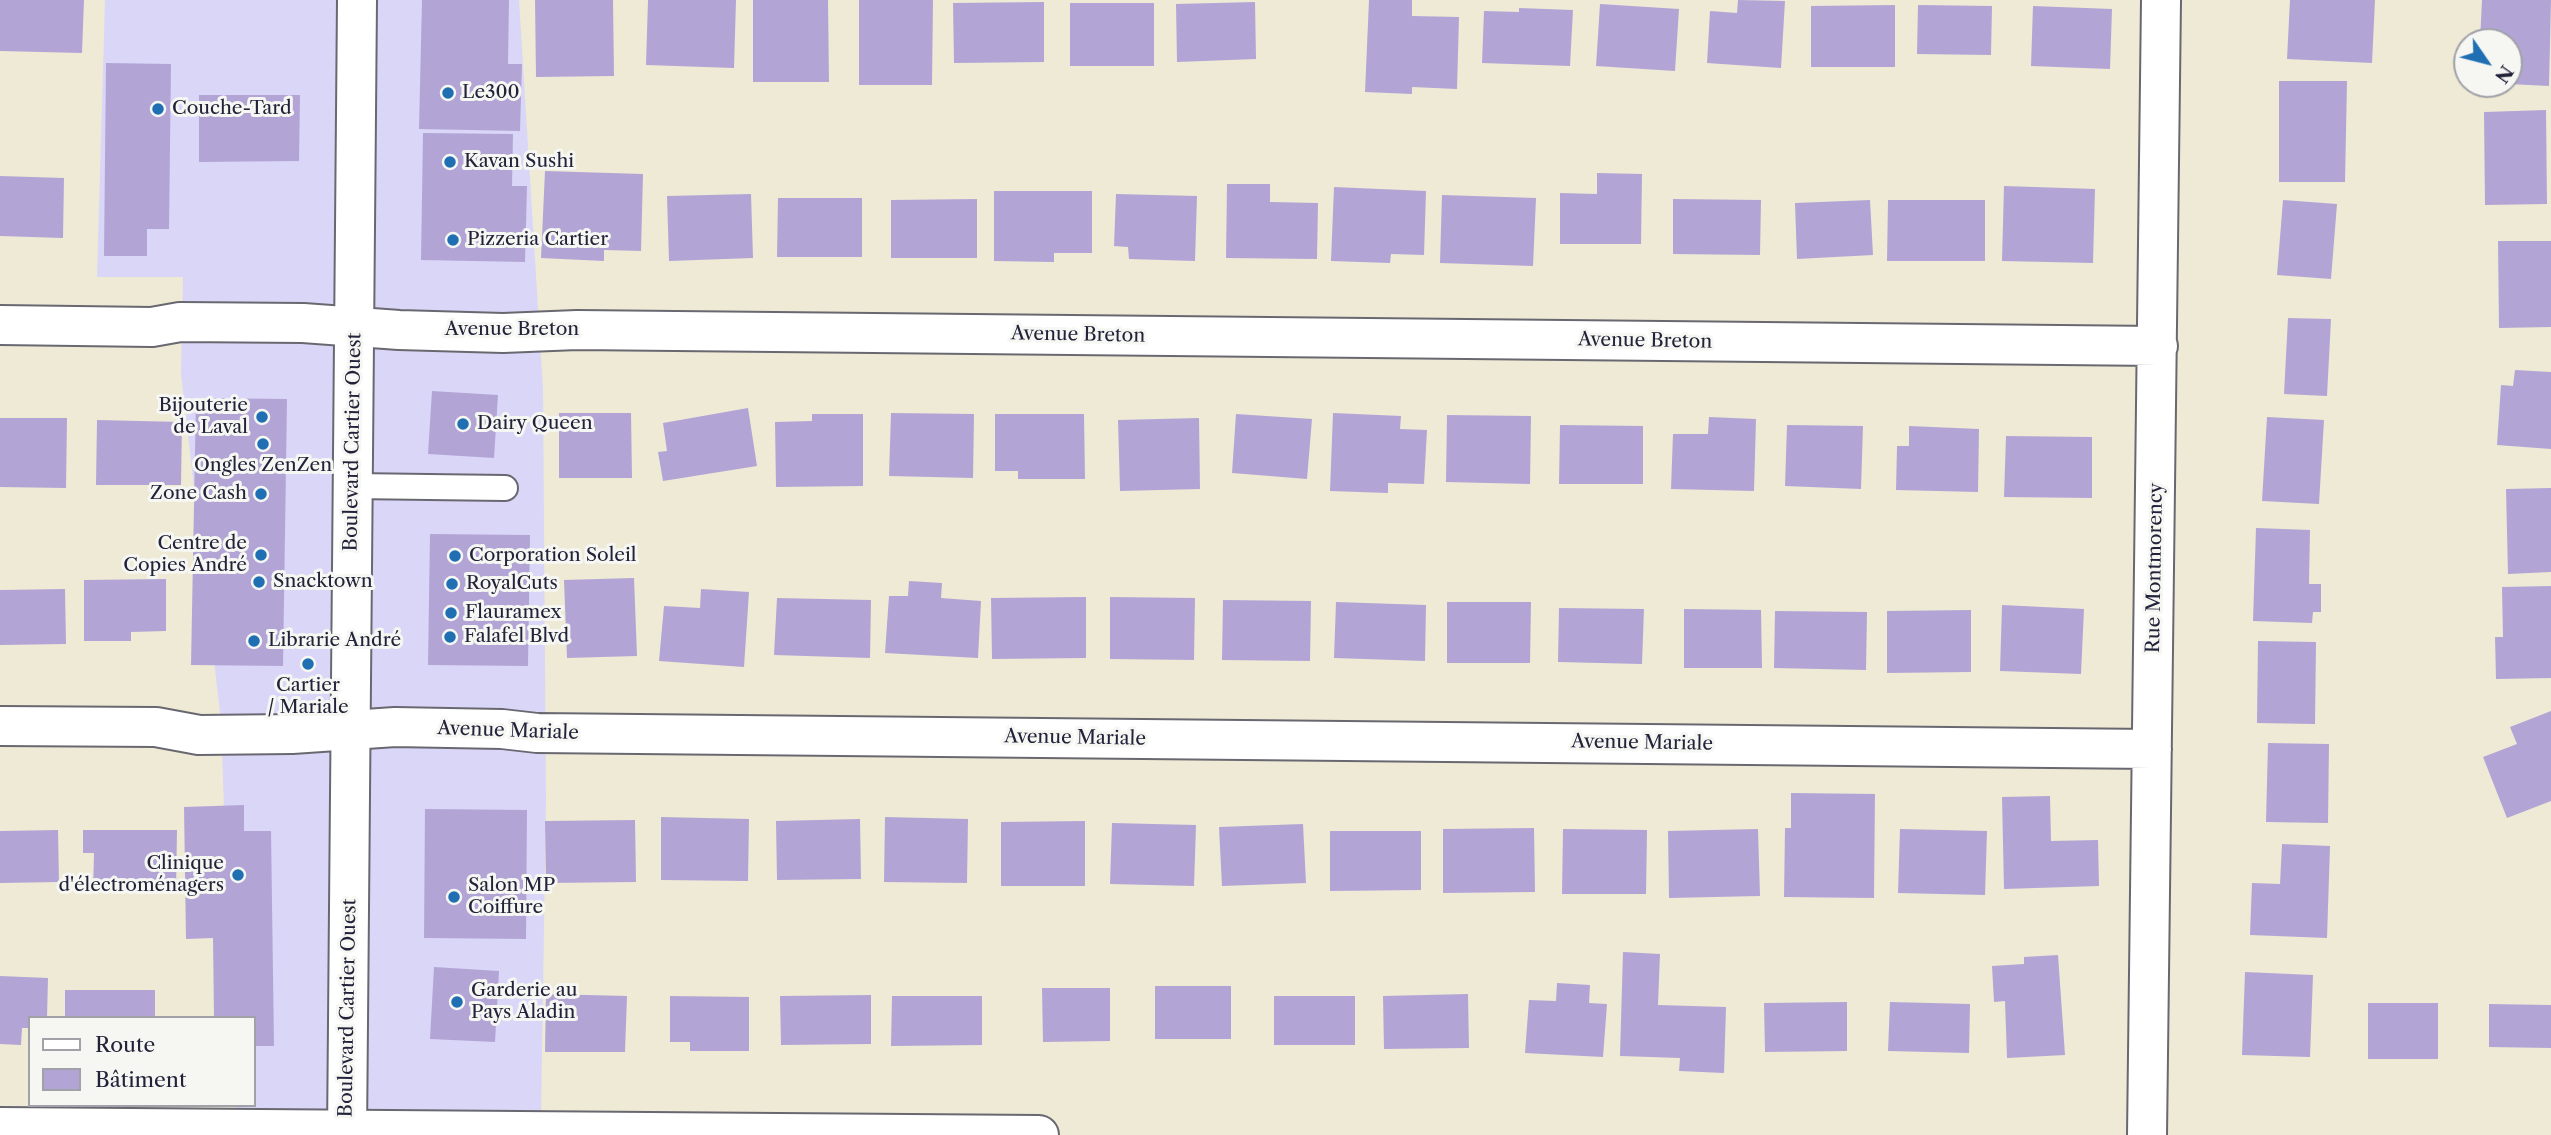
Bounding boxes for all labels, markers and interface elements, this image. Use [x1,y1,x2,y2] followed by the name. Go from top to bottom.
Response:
[2453,28,2523,98] north arrow
[2490,61,2518,88] text: N
[462,82,520,104] place label: Le300
[440,85,456,101] marker: Le300
[172,98,292,120] place label: Couche-Tard
[150,101,166,117] marker: Couche-Tard
[464,151,574,173] place label: Kavan Sushi
[442,154,458,170] marker: Kavan Sushi
[467,229,608,251] place label: Pizzeria Cartier
[445,232,461,248] marker: Pizzeria Cartier
[445,319,579,341] street label: Avenue Breton
[1011,322,1145,348] street label: Avenue Breton
[1578,328,1712,354] street label: Avenue Breton
[340,333,366,551] street label: Boulevard Cartier Ouest
[158,395,248,439] place label: Bijouterie de Laval
[254,409,270,425] marker: Bijouterie de Laval
[477,413,593,435] place label: Dairy Queen
[455,416,471,432] marker: Dairy Queen
[255,436,271,452] marker: Ongles ZenZen
[194,455,332,477] place label: Ongles ZenZen
[150,483,247,505] place label: Zone Cash
[2142,483,2168,653] street label: Rue Montmorency
[253,486,269,502] marker: Zone Cash
[123,533,247,577] place label: Centre de Copies André
[469,545,636,567] place label: Corporation Soleil
[253,547,269,563] marker: Centre de Copies André
[447,548,463,564] marker: Corporation Soleil
[273,571,373,593] place label: Snacktown
[466,573,558,595] place label: RoyalCuts
[251,574,267,590] marker: Snacktown
[444,576,460,592] marker: RoyalCuts
[465,602,561,624] place label: Flauramex
[443,605,459,621] marker: Flauramex
[464,626,569,648] place label: Falafel Blvd
[442,629,458,645] marker: Falafel Blvd
[268,630,401,652] place label: Librarie André
[246,633,262,649] marker: Librarie André
[300,656,316,672] marker: Cartier / Mariale
[267,675,349,719] place label: Cartier / Mariale
[437,717,579,745] street label: Avenue Mariale
[1004,725,1146,751] street label: Avenue Mariale
[1571,730,1713,756] street label: Avenue Mariale
[59,853,224,897] place label: Clinique d'électroménagers
[230,867,246,883] marker: Clinique d'électroménagers
[468,875,555,919] place label: Salon MP Coiffure
[446,889,462,905] marker: Salon MP Coiffure
[335,899,361,1117] street label: Boulevard Cartier Ouest
[471,980,578,1024] place label: Garderie au Pays Aladin
[449,994,465,1010] marker: Garderie au Pays Aladin
[28,1016,256,1107] legend
[95,1032,155,1057] text: Route
[95,1067,186,1092] text: Bâtiment

